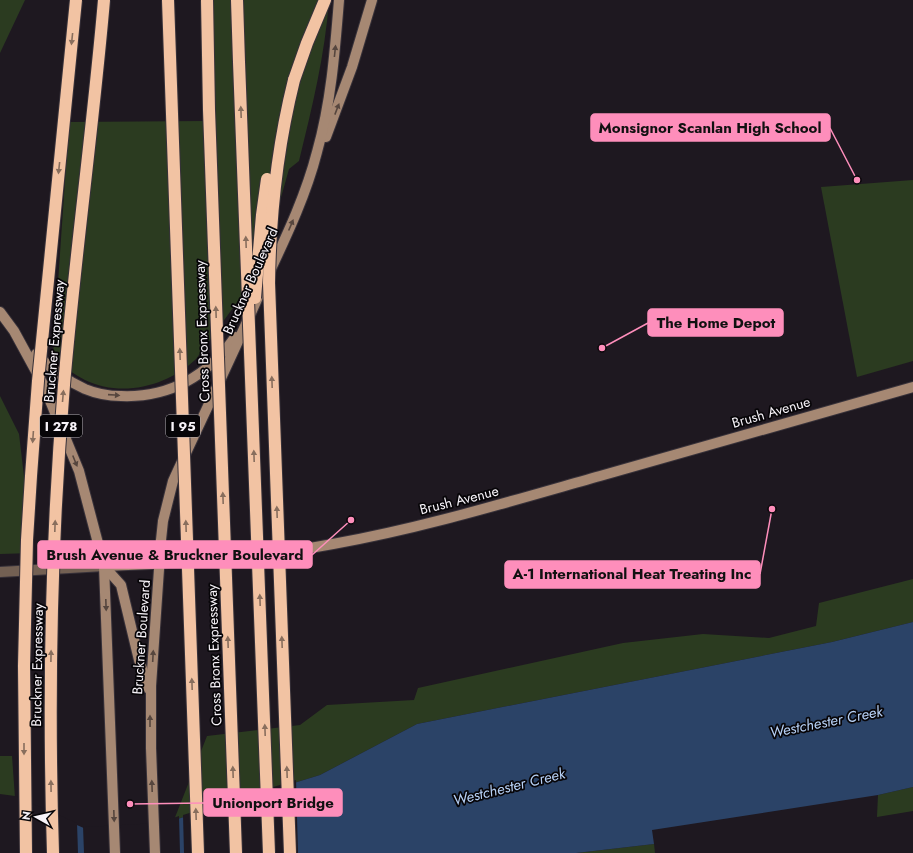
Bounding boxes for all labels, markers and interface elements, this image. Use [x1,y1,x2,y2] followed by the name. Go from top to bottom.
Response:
[69,33,75,45] one-way arrow
[332,45,338,57] one-way arrow
[334,103,340,115] one-way arrow
[237,106,244,118] one-way arrow
[591,114,830,141] callout: Monsignor Scanlan High School
[598,117,822,139] text: Monsignor Scanlan High School
[56,162,62,174] one-way arrow
[288,218,294,230] one-way arrow
[217,224,283,338] street label: Bruckner Boulevard
[243,235,249,248] one-way arrow
[190,259,214,402] street label: Cross Bronx Expressway
[39,278,69,403] street label: Bruckner Expressway
[213,306,220,318] one-way arrow
[648,309,783,336] callout: The Home Depot
[657,312,776,334] text: The Home Depot
[177,347,183,360] one-way arrow
[268,376,275,388] one-way arrow
[60,390,67,402] one-way arrow
[729,391,813,433] street label: Brush Avenue
[108,392,120,399] one-way arrow
[40,415,82,437] road number: I 278
[166,415,200,437] road number: I 95
[30,431,37,443] one-way arrow
[251,449,257,462] one-way arrow
[72,456,78,468] one-way arrow
[417,481,501,519] street label: Brush Avenue
[220,491,226,504] one-way arrow
[274,505,280,518] one-way arrow
[52,519,58,532] one-way arrow
[183,519,189,532] one-way arrow
[38,541,312,568] callout: Brush Avenue & Bruckner Boulevard
[46,544,304,566] text: Brush Avenue & Bruckner Boulevard
[505,561,760,588] callout: A-1 International Heat Treating Inc
[512,563,751,585] text: A-1 International Heat Treating Inc
[127,579,155,695] street label: Bruckner Boulevard
[202,583,226,726] street label: Cross Bronx Expressway
[256,594,263,606] one-way arrow
[103,599,109,612] one-way arrow
[26,602,48,727] street label: Bruckner Expressway
[225,635,231,648] one-way arrow
[279,635,285,648] one-way arrow
[48,649,54,662] one-way arrow
[149,650,156,662] one-way arrow
[189,677,195,690] one-way arrow
[768,700,885,744] water label: Westchester Creek
[147,715,154,727] one-way arrow
[261,724,268,736] one-way arrow
[21,743,27,756] one-way arrow
[451,762,568,812] water label: Westchester Creek
[230,765,236,778] one-way arrow
[284,765,290,778] one-way arrow
[48,780,55,792] one-way arrow
[149,780,156,792] one-way arrow
[204,789,342,816] callout: Unionport Bridge
[212,792,334,814] text: Unionport Bridge
[16,797,56,837] north arrow
[193,808,200,820] one-way arrow
[18,810,35,821] text: N
[111,810,117,823] one-way arrow

